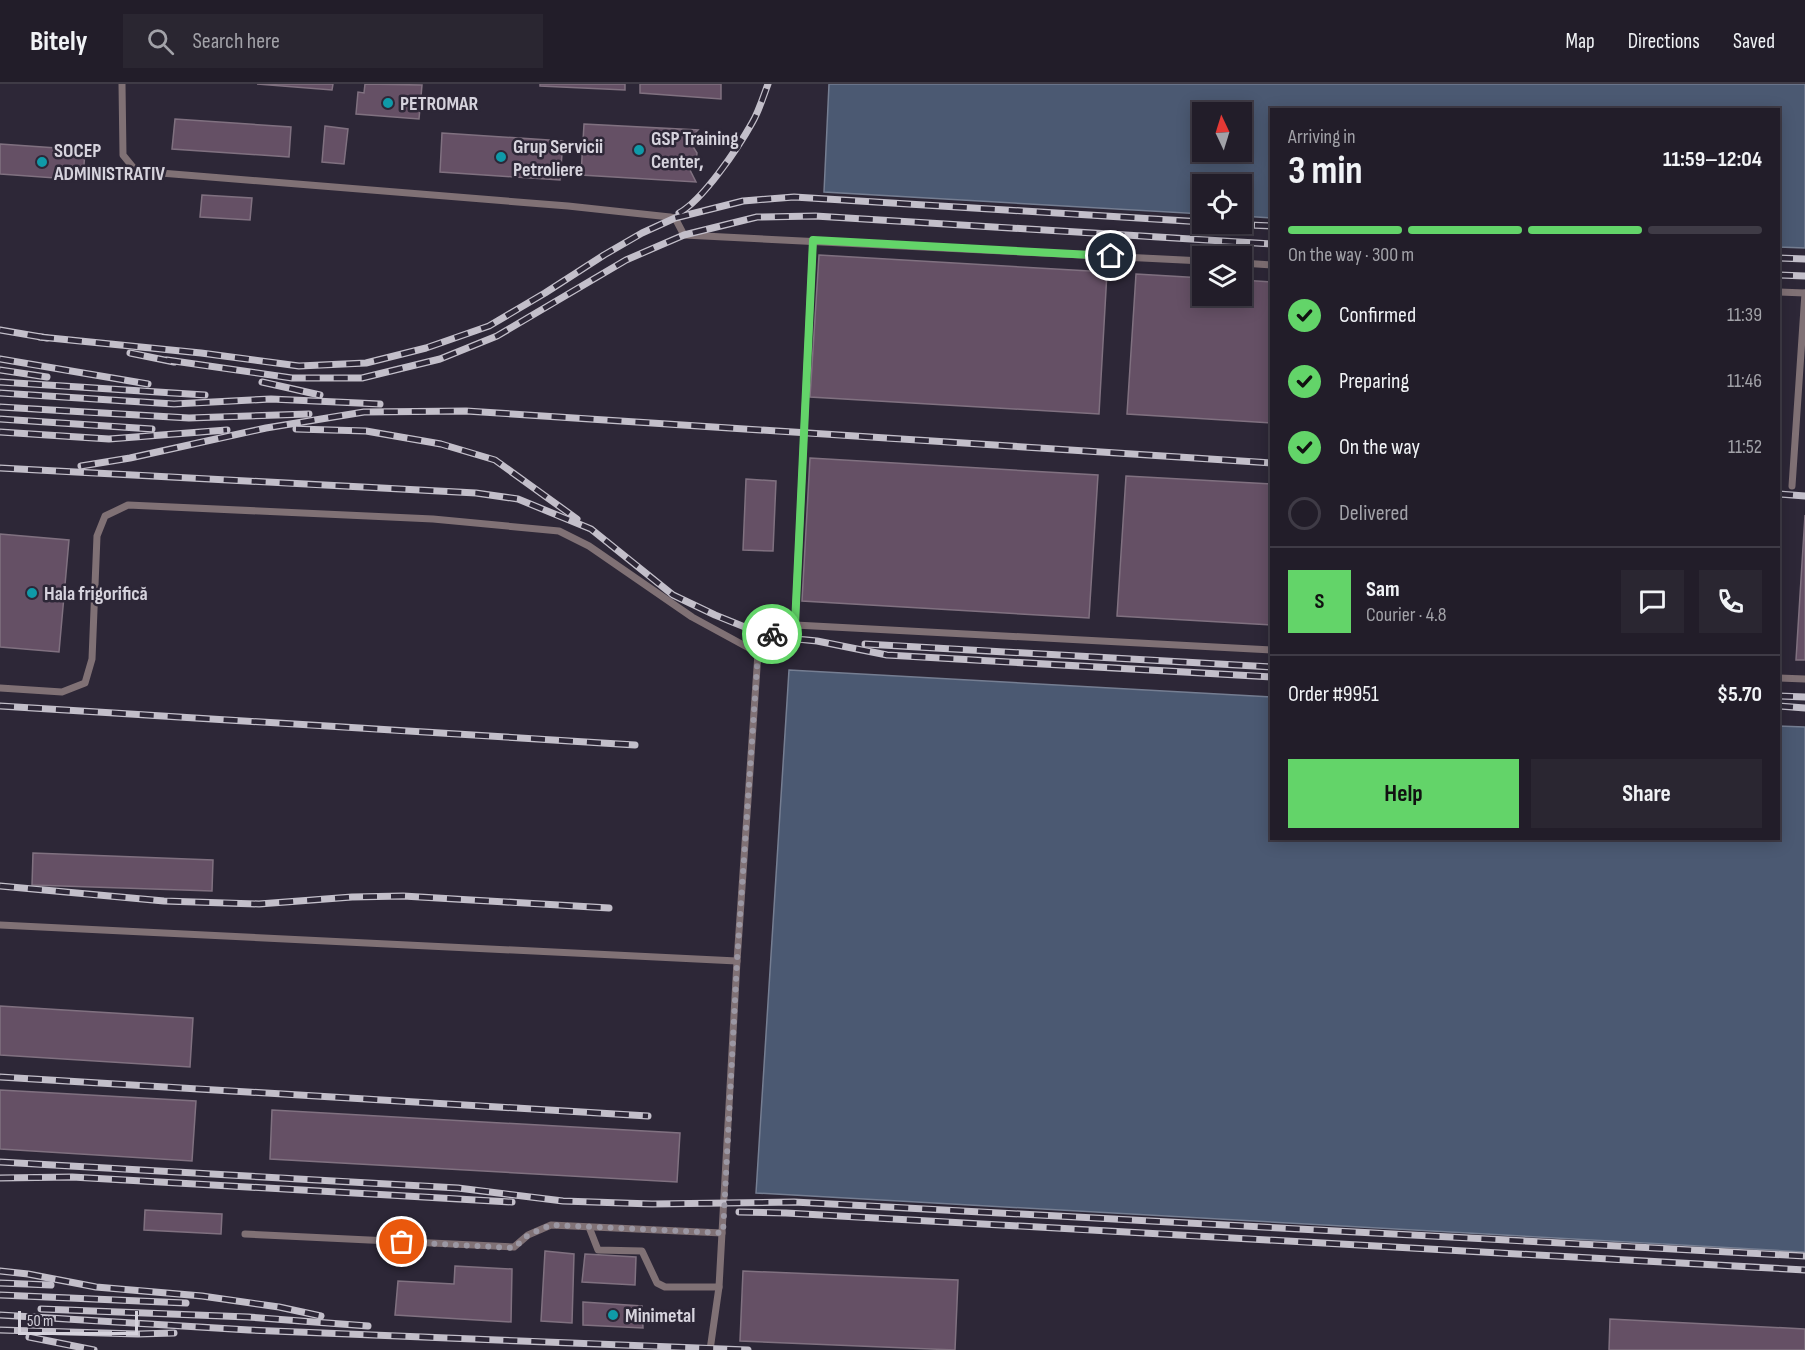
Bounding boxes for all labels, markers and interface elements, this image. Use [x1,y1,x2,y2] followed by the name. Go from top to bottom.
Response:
[123,14,543,68] search box
[30,25,87,58] text: Bitely
[144,25,177,58] icon: search
[192,28,280,55] text: Search here
[1565,29,1595,54] text: Map
[1628,29,1700,54] text: Directions
[1733,29,1775,54] text: Saved
[400,92,479,116] place label: PETROMAR
[381,96,395,110] marker: PETROMAR
[1192,102,1252,162] north arrow
[1192,102,1252,306] map controls
[1288,125,1356,149] text: Arriving in
[651,127,739,174] place label: GSP Training Center,
[513,135,603,182] place label: Grup Servicii Petroliere
[53,139,165,186] place label: SOCEP ADMINISTRATIV
[632,143,646,157] marker: GSP Training Center,
[1663,146,1762,173] text: 11:59–12:04
[1288,148,1363,195] text: 3 min
[494,150,508,164] marker: Grup Servicii Petroliere
[35,155,49,169] marker: SOCEP ADMINISTRATIV
[1192,174,1252,234] button: locate
[1085,230,1136,281] pin
[1094,239,1127,272] icon: home
[1288,243,1414,267] text: On the way · 300 m
[1192,246,1252,306] button: layers
[1288,299,1321,332] icon: check
[1339,302,1416,329] text: Confirmed
[1727,303,1762,327] text: 11:39
[1288,365,1321,398] icon: check
[1339,368,1409,395] text: Preparing
[1727,369,1762,393] text: 11:46
[1288,431,1321,464] icon: check
[1339,434,1420,461] text: On the way
[1728,435,1762,459] text: 11:52
[1339,500,1408,527] text: Delivered
[1621,570,1684,633] button: chat
[1699,570,1762,633] button: phone
[1366,576,1400,603] text: Sam
[44,582,148,606] place label: Hala frigorifică
[25,586,39,600] marker: Hala frigorifică
[1315,588,1324,615] text: S
[1366,603,1447,627] text: Courier · 4.8
[742,604,802,664] courier
[756,618,789,651] icon: bike
[1288,681,1379,708] text: Order #9951
[1717,681,1762,708] text: $5.70
[1288,759,1519,828] button: Help
[1531,759,1762,828] button: Share
[376,1216,427,1267] pin
[385,1225,418,1258] icon: bag
[625,1304,695,1328] place label: Minimetal
[18,1308,138,1336] scale bar
[606,1308,620,1322] marker: Minimetal
[27,1312,53,1331] text: 50 m

